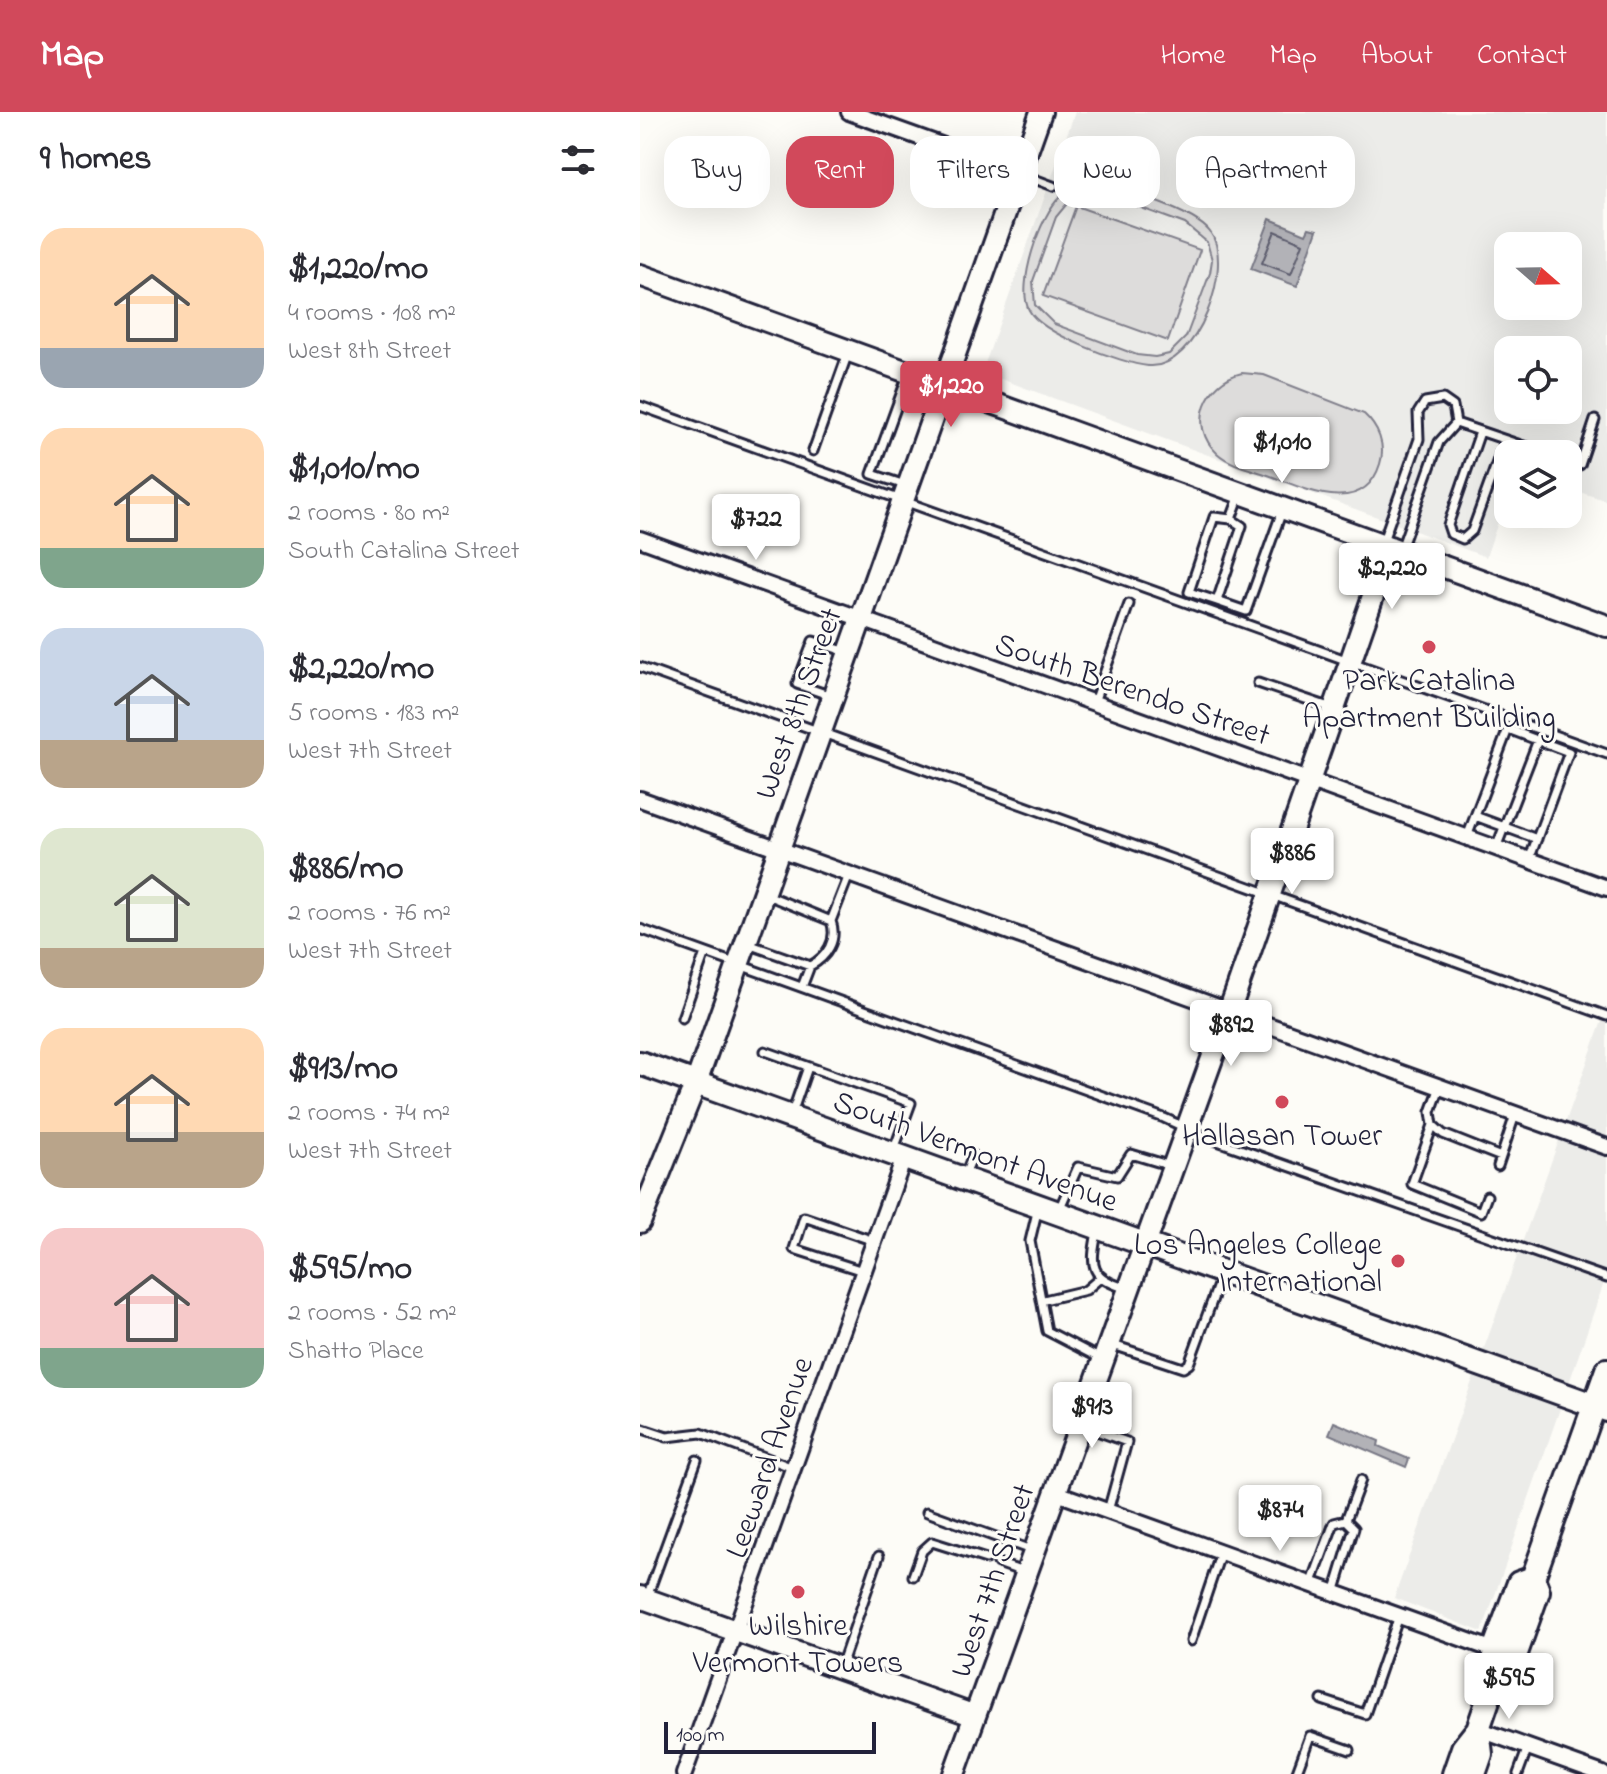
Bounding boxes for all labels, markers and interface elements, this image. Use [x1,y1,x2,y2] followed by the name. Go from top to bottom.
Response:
[40,28,104,84] text: Map
[1160,36,1226,77] text: Home
[1270,36,1317,77] text: Map
[1361,36,1433,77] text: About
[1477,36,1567,77] text: Contact
[40,135,152,185] text: 9 homes
[664,136,770,208] chip: Buy
[786,136,894,208] chip: Rent
[910,136,1038,208] chip: Filters
[1054,136,1160,208] chip: New
[1176,136,1355,208] chip: Apartment
[556,138,600,182] icon: filters
[1494,232,1582,320] north arrow
[1494,232,1582,528] map controls
[288,245,428,295] text: $1,220/mo
[104,260,200,356] icon: home
[288,295,456,333] text: 4 rooms · 108 m²
[288,333,451,371] text: West 8th Street
[1494,336,1582,424] button: locate
[886,361,1016,429] pin: $1,220
[918,368,984,406] text: $1,220
[1217,417,1347,485] pin: $1,010
[1252,424,1312,462] text: $1,010
[1494,440,1582,528] button: layers
[288,445,420,495] text: $1,010/mo
[104,460,200,556] icon: home
[709,494,803,562] pin: $722
[288,495,450,533] text: 2 rooms · 80 m²
[730,501,782,539] text: $722
[288,533,520,571] text: South Catalina Street
[1327,543,1457,611] pin: $2,220
[1357,550,1427,588] text: $2,220
[744,602,857,807] street label: West 8th Street
[988,622,1276,761] street label: South Berendo Street
[1420,638,1438,656] marker: Park Catalina Apartment Building
[288,645,434,695] text: $2,220/mo
[1302,659,1556,743] place label: Park Catalina Apartment Building
[104,660,200,756] icon: home
[288,695,460,733] text: 5 rooms · 183 m²
[288,733,452,771] text: West 7th Street
[1245,828,1339,896] pin: $886
[1269,835,1315,873] text: $886
[288,845,404,895] text: $886/mo
[104,860,200,956] icon: home
[288,895,451,933] text: 2 rooms · 76 m²
[288,933,452,971] text: West 7th Street
[1184,1000,1278,1068] pin: $892
[1208,1007,1254,1045] text: $892
[288,1045,398,1095] text: $913/mo
[104,1060,200,1156] icon: home
[826,1080,1125,1227] street label: South Vermont Avenue
[1273,1093,1291,1111] marker: Hallasan Tower
[288,1095,450,1133] text: 2 rooms · 74 m²
[1182,1114,1382,1161] place label: Hallasan Tower
[288,1133,452,1171] text: West 7th Street
[1134,1223,1383,1307] place label: Los Angeles College International
[288,1245,412,1295] text: $595/mo
[1389,1252,1407,1270] marker: Los Angeles College International
[104,1260,200,1356] icon: home
[288,1295,457,1333] text: 2 rooms · 52 m²
[288,1333,424,1371] text: Shatto Place
[715,1350,828,1565] street label: Leeward Avenue
[1045,1382,1139,1450] pin: $913
[1071,1389,1113,1427] text: $913
[939,1478,1049,1684] street label: West 7th Street
[1233,1485,1327,1553] pin: $874
[1257,1492,1303,1530] text: $874
[789,1583,807,1601] marker: Wilshire Vermont Towers
[692,1604,903,1688] place label: Wilshire Vermont Towers
[1462,1653,1556,1721] pin: $595
[1482,1660,1536,1698] text: $595
[664,1718,876,1754] scale bar
[676,1720,725,1752] text: 100 m

